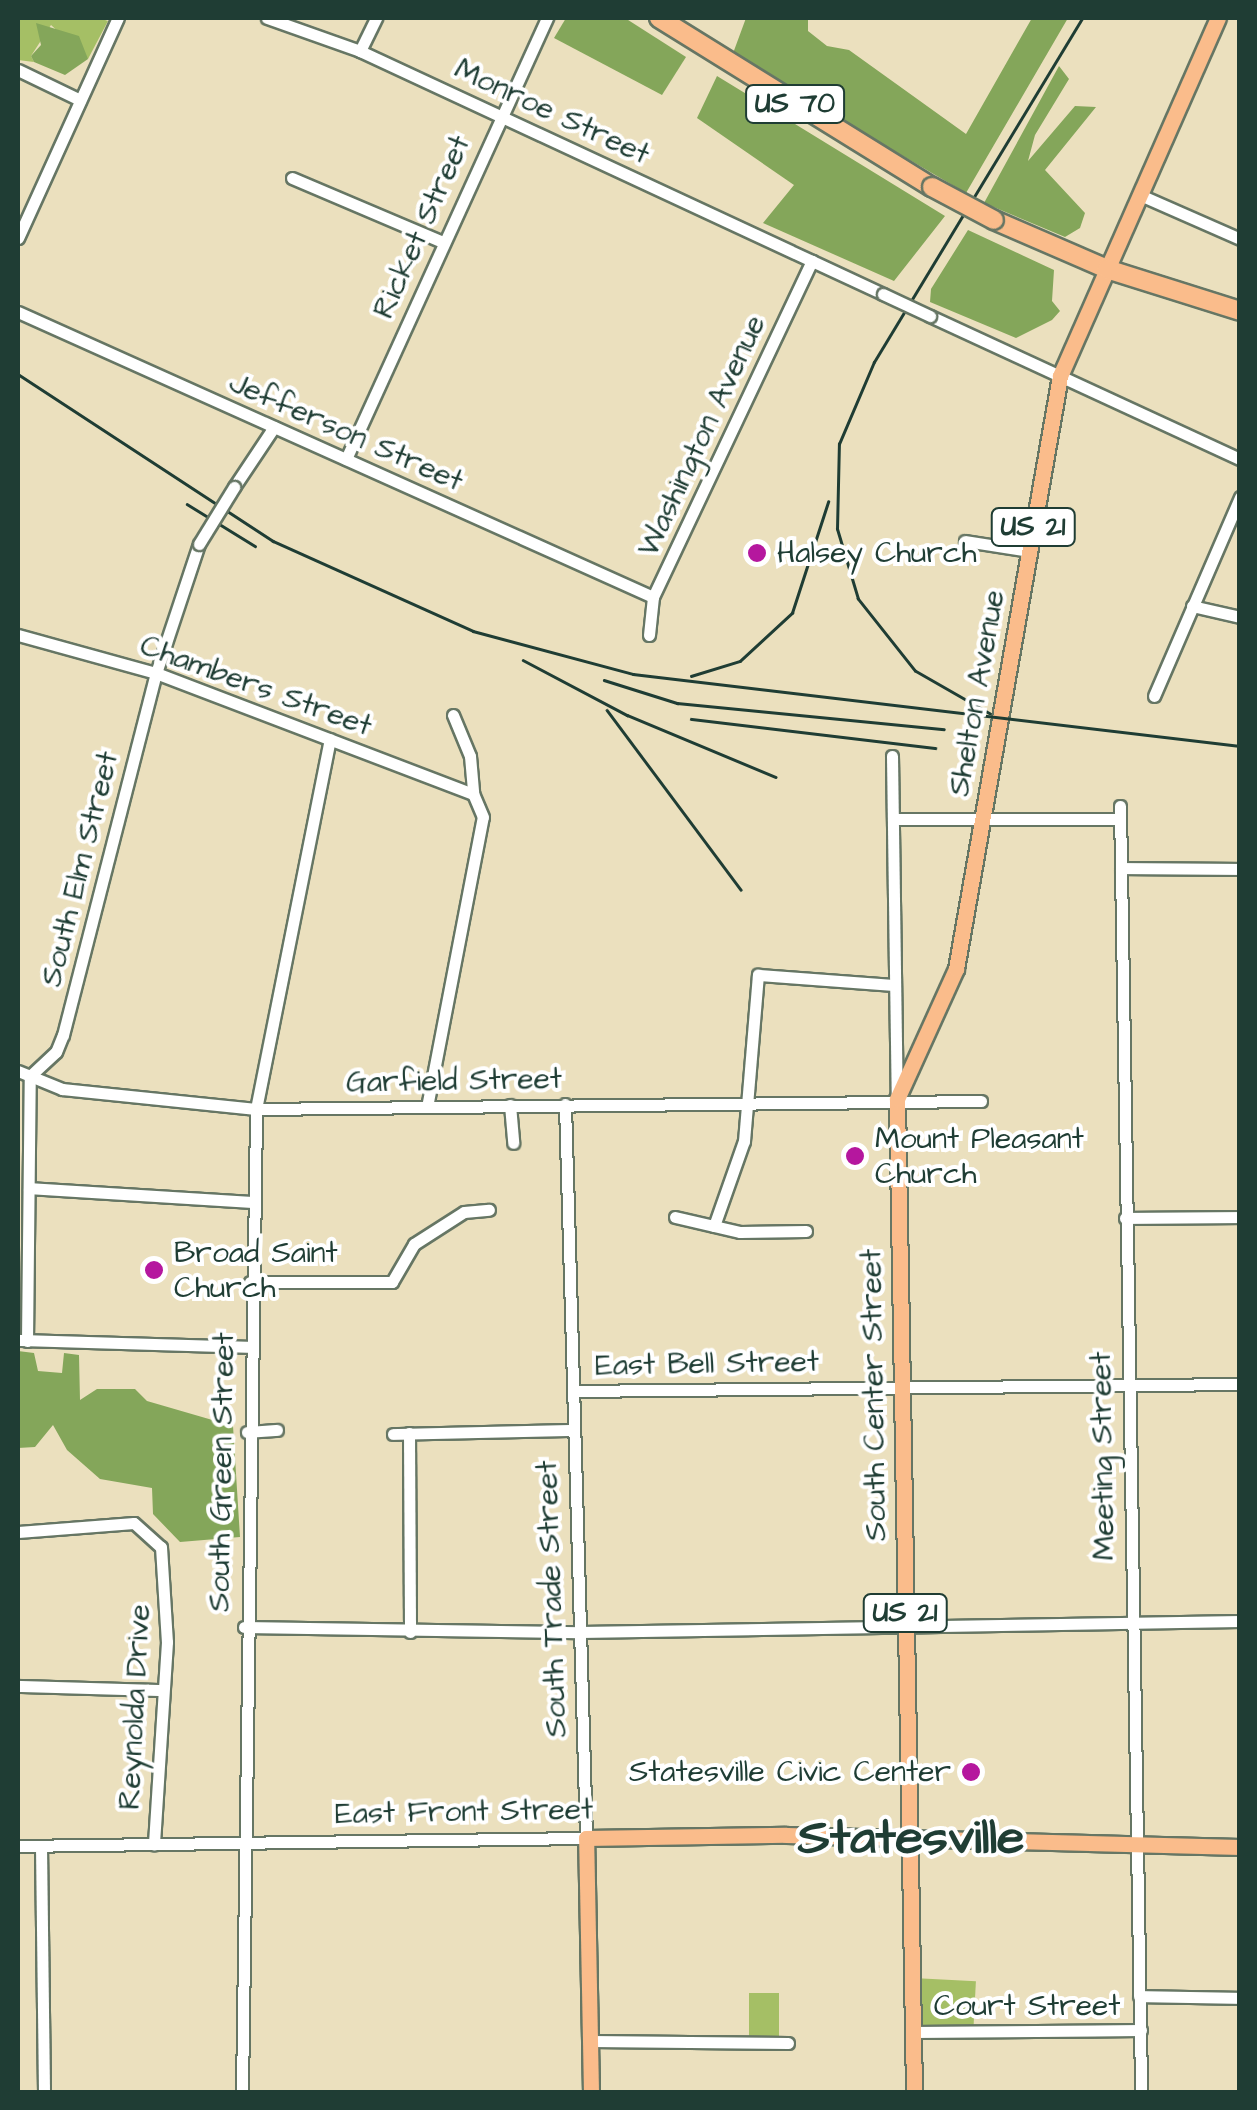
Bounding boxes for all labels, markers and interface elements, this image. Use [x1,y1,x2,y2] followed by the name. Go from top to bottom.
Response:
[449,51,655,173] street label: Monroe Street
[745,81,845,127] road number: US 70
[366,130,478,324] street label: Ricket Street
[630,310,774,562] street label: Washington Avenue
[224,364,468,500] street label: Jefferson Street
[990,504,1076,550] road number: US 21
[777,535,977,571] place label: Halsey Church
[746,542,768,564] marker: Halsey Church
[941,587,1013,799] street label: Shelton Avenue
[135,627,377,745] street label: Chambers Street
[33,748,127,990] street label: South Elm Street
[346,1061,562,1101] street label: Garfield Street
[875,1121,1084,1192] place label: Mount Pleasant Church
[844,1145,866,1167] marker: Mount Pleasant Church
[174,1235,338,1306] place label: Broad Saint Church
[853,1249,895,1541] street label: South Center Street
[143,1259,165,1281] marker: Broad Saint Church
[202,1332,242,1612] street label: South Green Street
[595,1344,819,1384] street label: East Bell Street
[1083,1351,1123,1561] street label: Meeting Street
[529,1460,575,1738] street label: South Trade Street
[862,1590,948,1636] road number: US 21
[112,1603,158,1811] street label: Reynolda Drive
[629,1754,951,1790] place label: Statesville Civic Center
[960,1761,982,1783] marker: Statesville Civic Center
[335,1792,593,1832] street label: East Front Street
[798,1809,1024,1869] district label: Statesville
[934,1988,1120,2024] street label: Court Street

